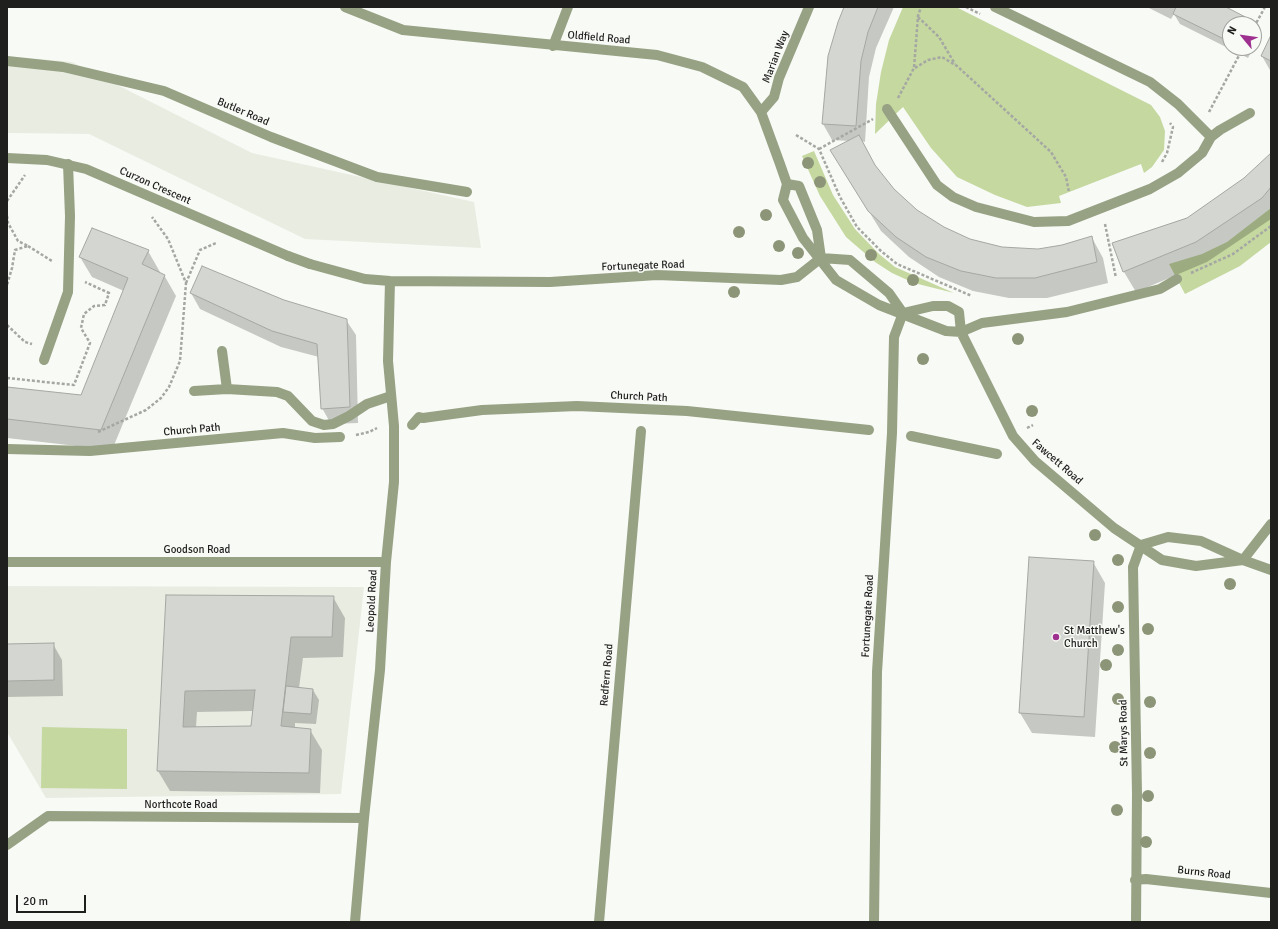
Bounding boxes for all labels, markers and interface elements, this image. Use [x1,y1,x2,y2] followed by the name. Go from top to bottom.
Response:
[1222,16,1262,56] north arrow
[1224,24,1239,37] text: N
[567,29,631,47] street label: Oldfield Road
[760,29,792,85] street label: Marian Way
[215,95,271,129] street label: Butler Road
[117,164,193,208] street label: Curzon Crescent
[601,258,685,274] street label: Fortunegate Road
[610,389,668,405] street label: Church Path
[163,421,221,439] street label: Church Path
[1029,436,1085,488] street label: Fawcett Road
[164,543,230,557] street label: Goodson Road
[364,569,380,633] street label: Leopold Road
[859,574,877,658] street label: Fortunegate Road
[1064,624,1125,650] place label: St Matthew's Church
[1051,632,1061,642] marker: St Matthew's Church
[598,643,616,707] street label: Redfern Road
[1117,699,1131,767] street label: St Marys Road
[144,798,218,812] street label: Northcote Road
[1177,864,1231,882] street label: Burns Road
[18,887,88,913] scale bar
[23,894,48,909] text: 20 m

